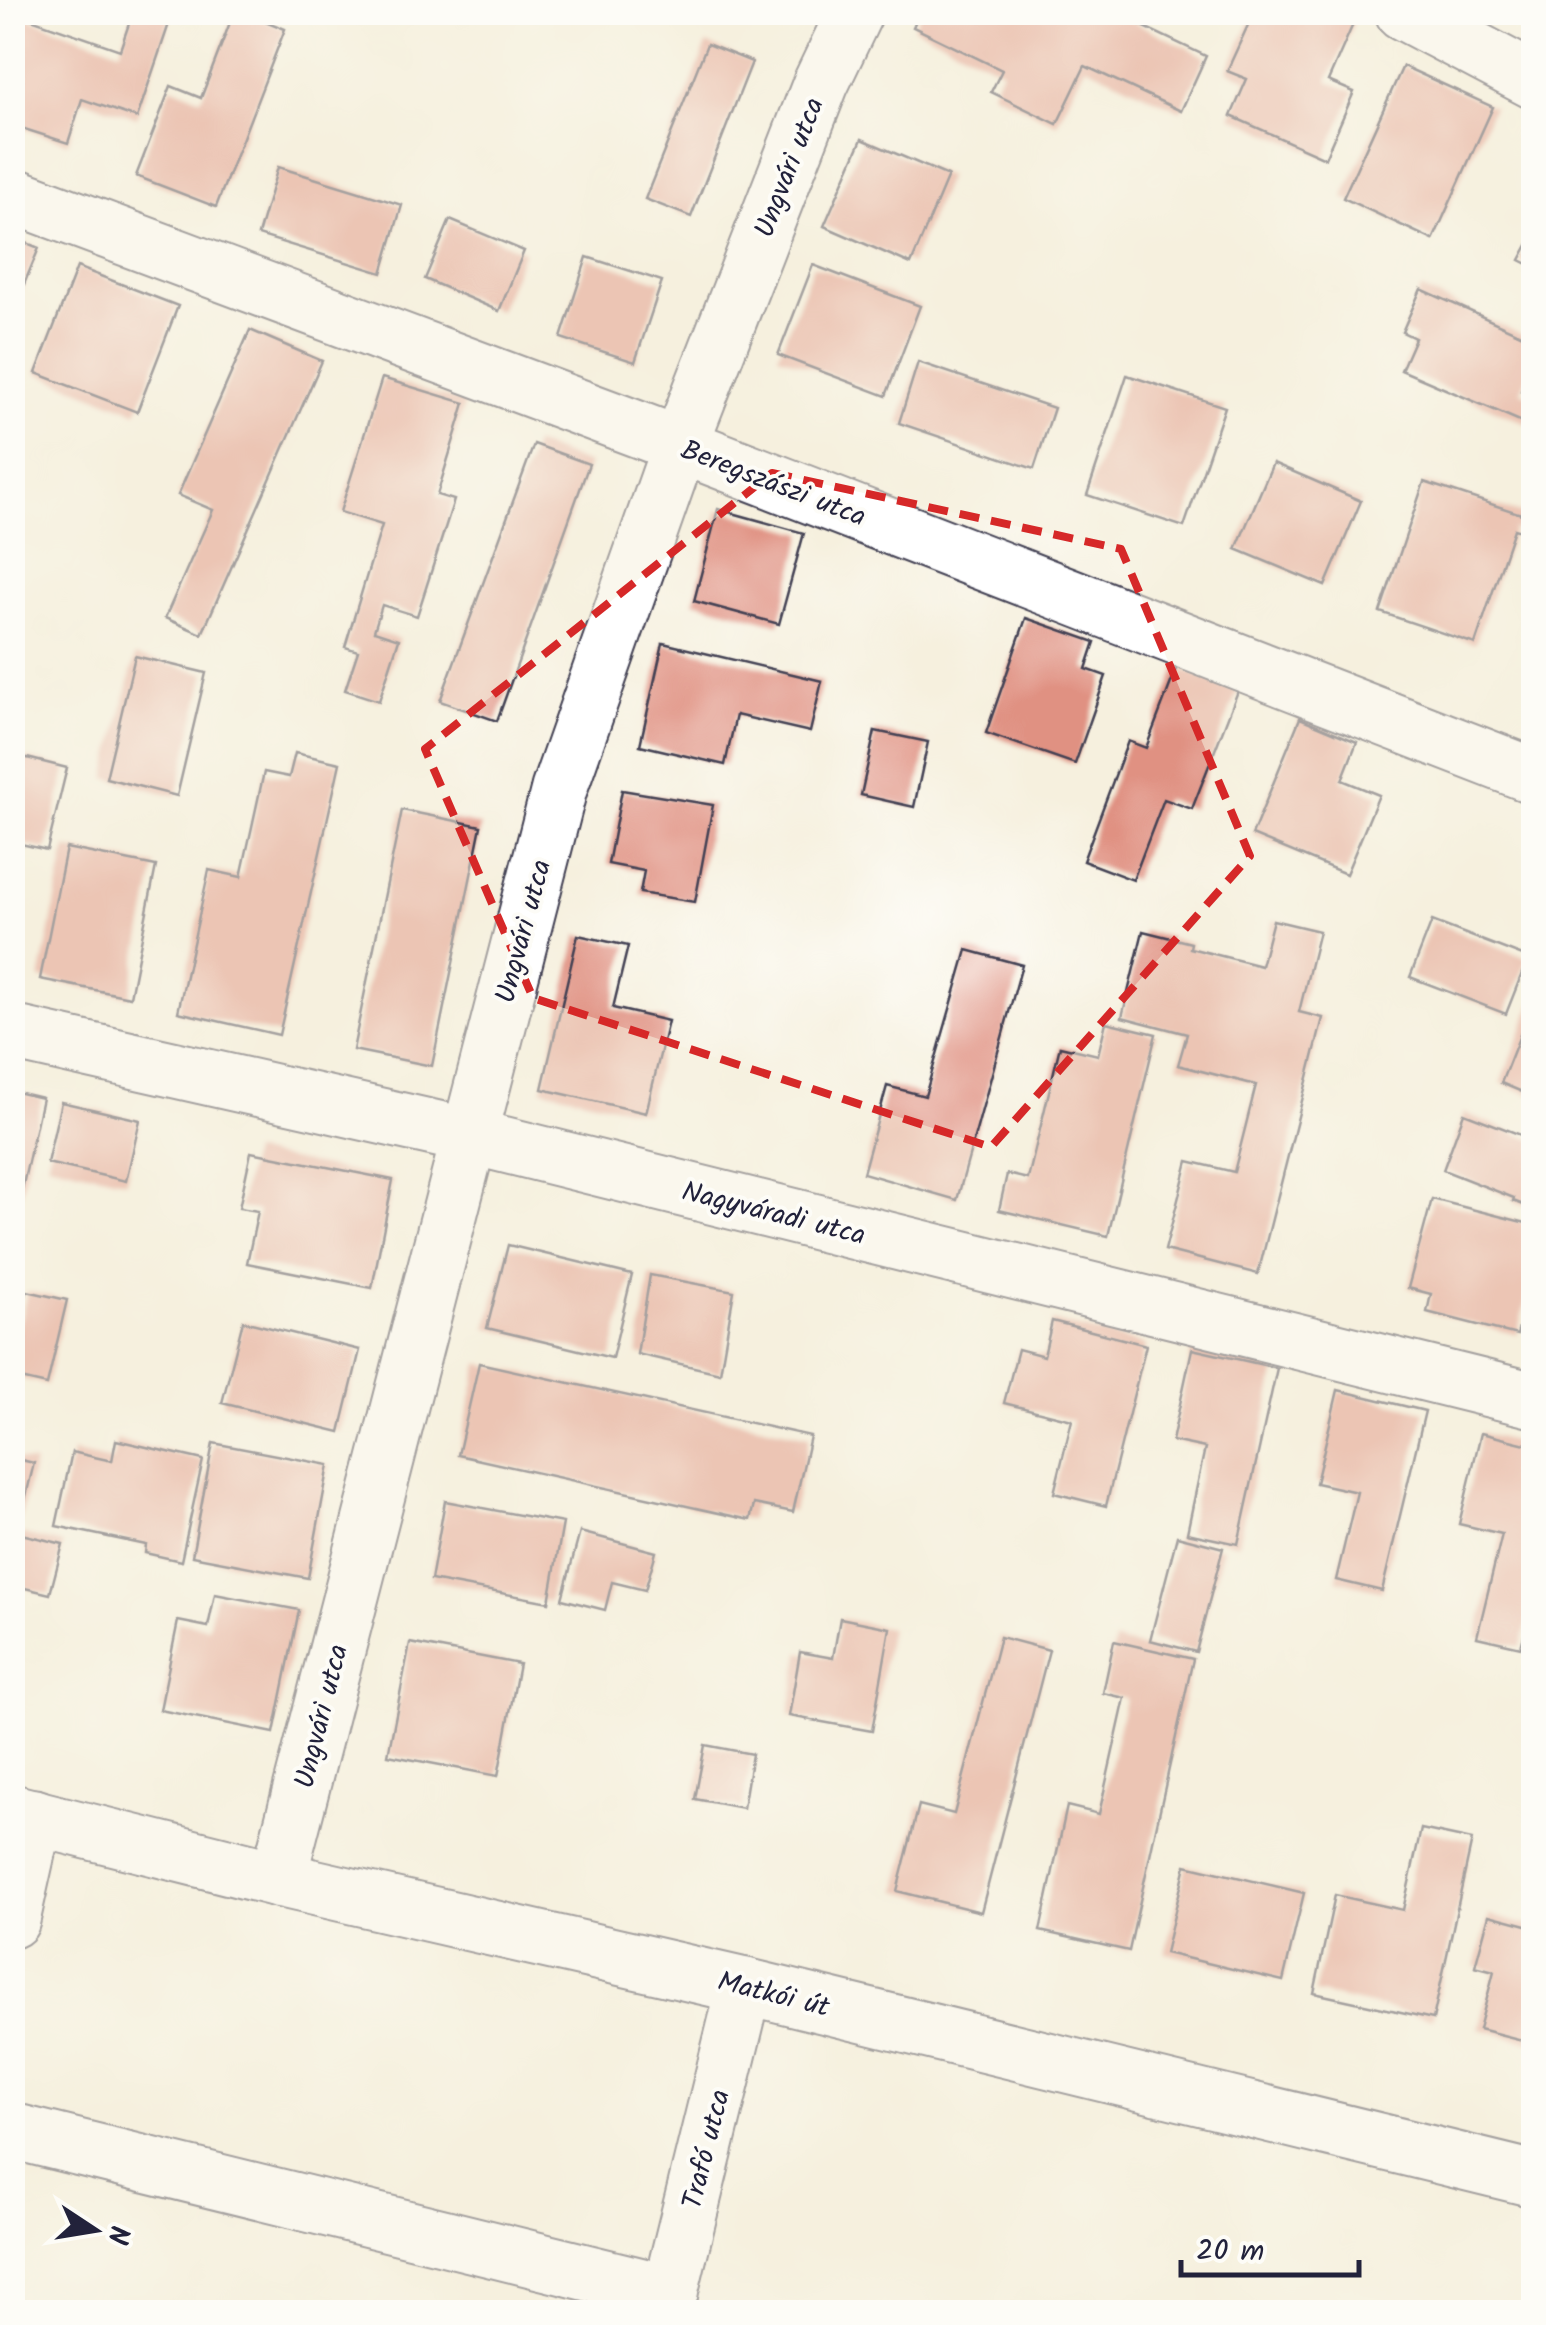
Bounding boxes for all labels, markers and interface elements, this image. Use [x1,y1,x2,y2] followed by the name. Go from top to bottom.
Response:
[743,91,838,245] street label: Ungvári utca
[674,428,872,540] street label: Beregszászi utca
[484,855,565,1008] street label: Ungvári utca
[677,1170,870,1259] street label: Nagyváradi utca
[283,1640,362,1793] street label: Ungvári utca
[713,1960,835,2031] street label: Matkói út
[671,2085,744,2214] street label: Trafó utca
[45,2180,145,2280] north arrow
[1181,2215,1358,2277] scale bar
[93,2221,141,2248] text: N
[1196,2228,1264,2276] text: 20 m

